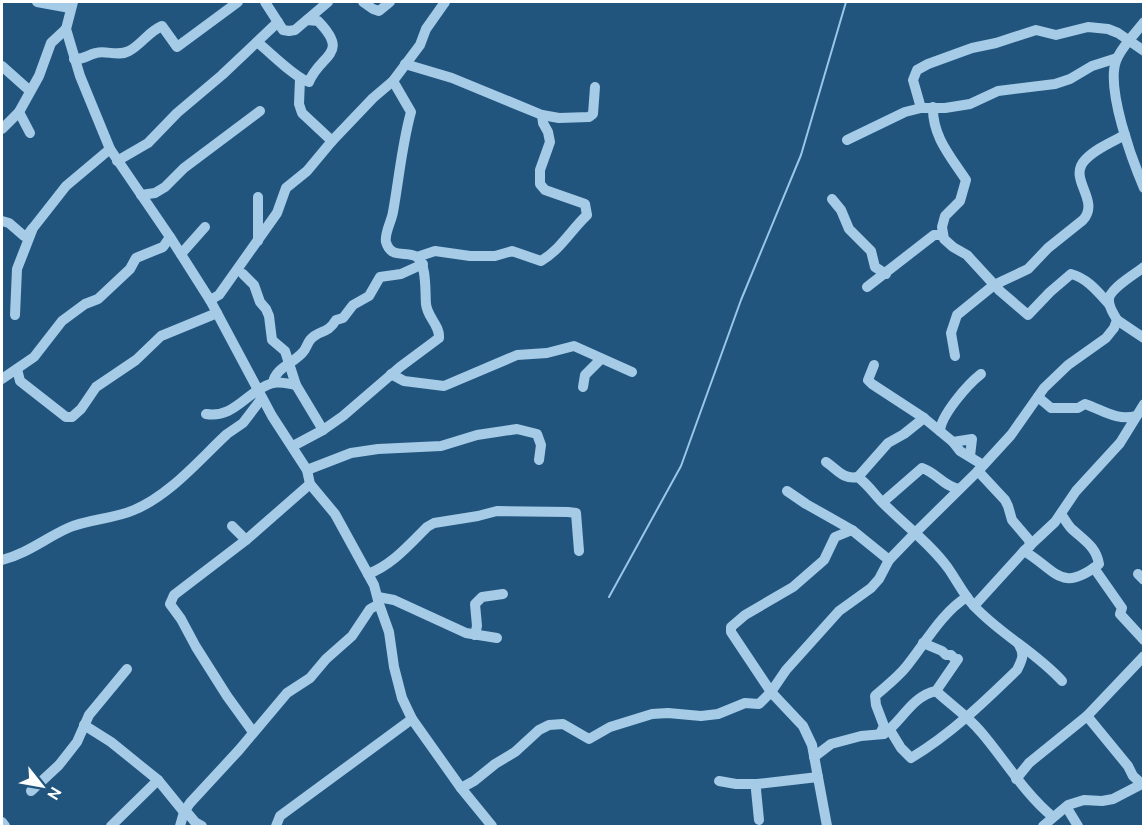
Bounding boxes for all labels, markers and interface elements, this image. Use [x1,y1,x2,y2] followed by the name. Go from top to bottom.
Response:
[12,756,72,816] north arrow
[44,784,66,803] text: N

